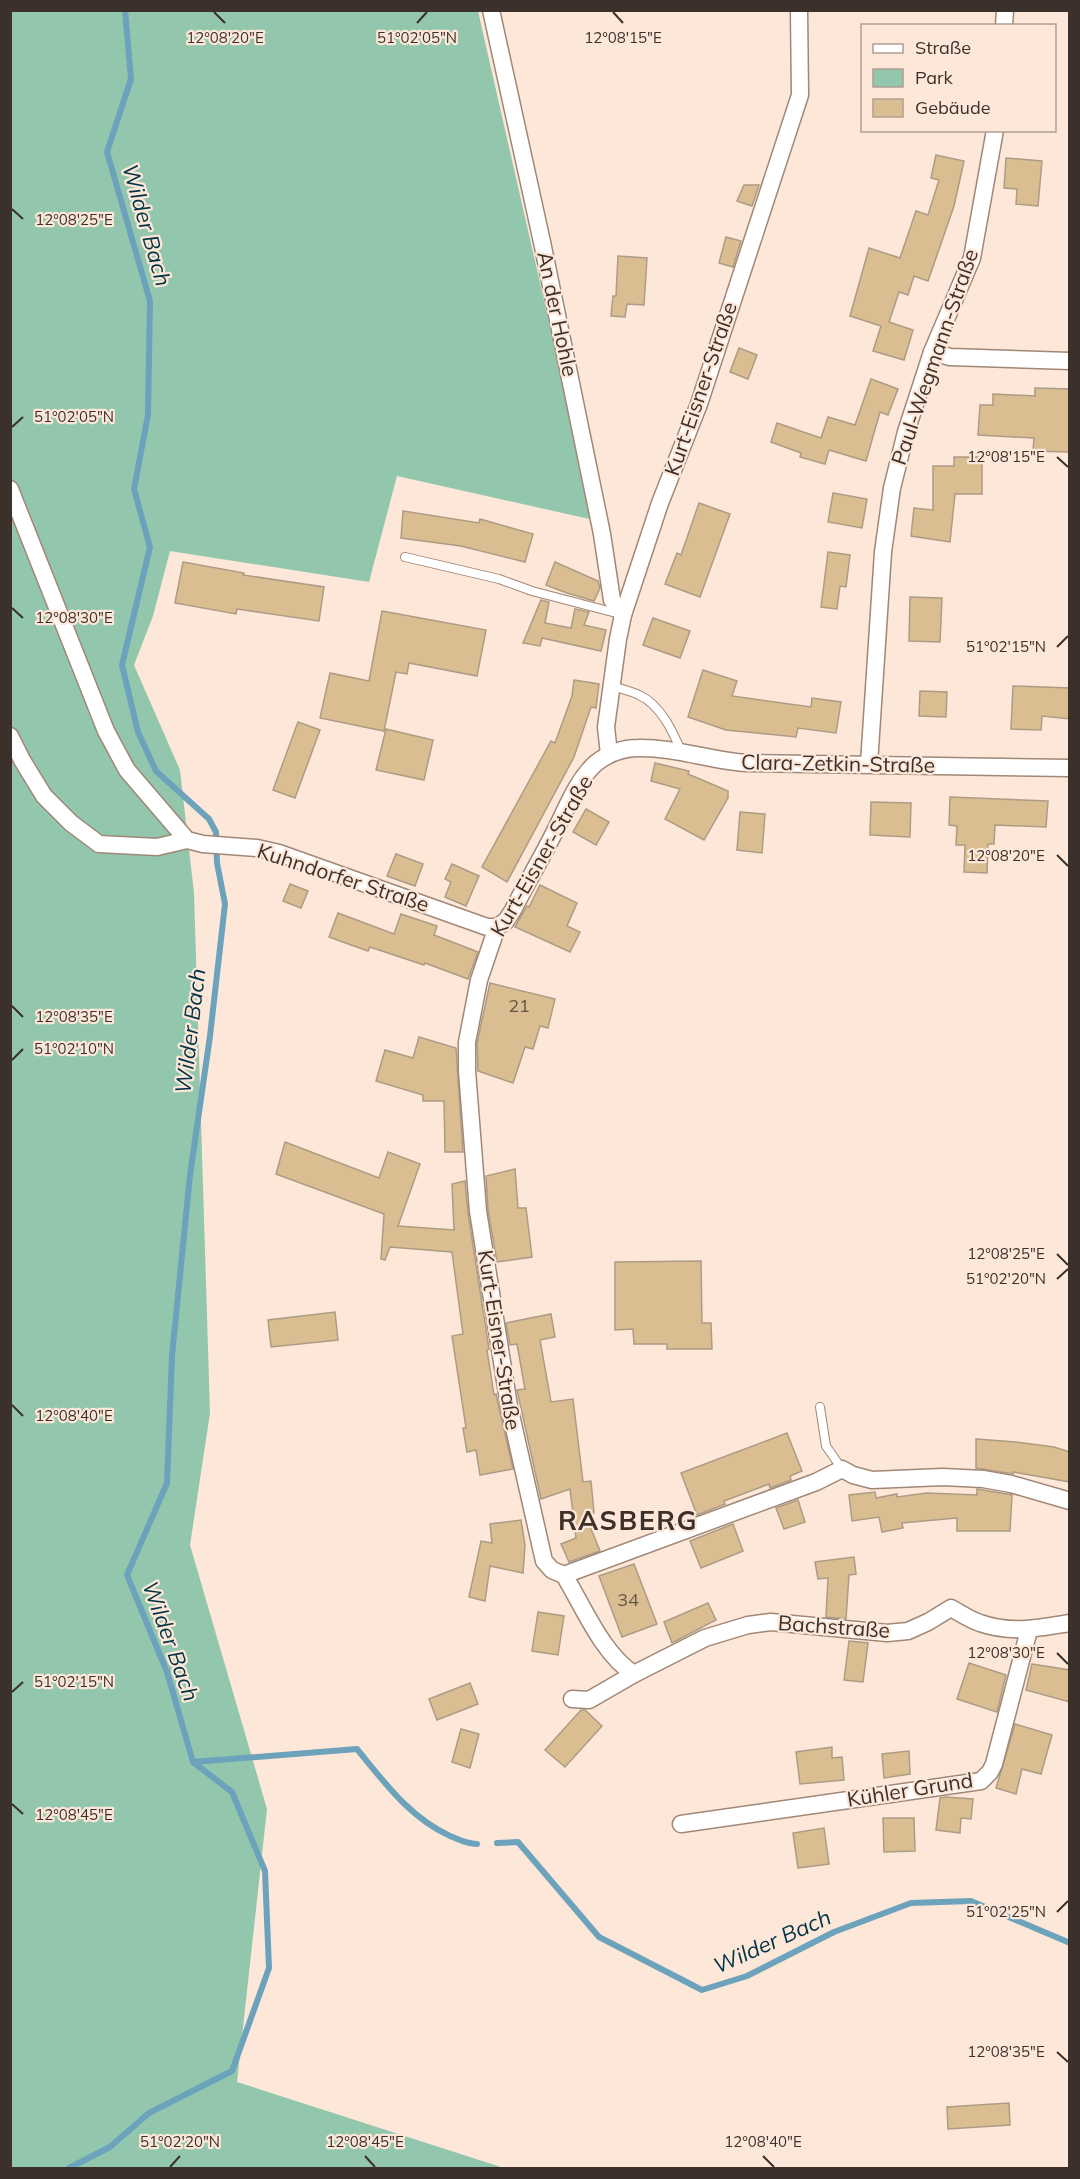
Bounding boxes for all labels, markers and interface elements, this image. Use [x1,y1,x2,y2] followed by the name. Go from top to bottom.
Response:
[861,24,1056,132] legend
[186,28,264,47] text: 12°08'20"E
[377,28,457,47] text: 51°02'05"N
[584,28,662,47] text: 12°08'15"E
[915,36,971,59] text: Straße
[915,66,954,89] text: Park
[915,96,991,119] text: Gebäude
[116,161,178,289] water label: Wilder Bach
[35,210,113,229] text: 12°08'25"E
[885,245,983,468] street label: Paul-Wegmann-Straße
[532,249,584,379] street label: An der Hohle
[658,298,742,479] street label: Kurt-Eisner-Straße
[34,407,114,426] text: 51°02'05"N
[967,447,1045,466] text: 12°08'15"E
[35,608,113,627] text: 12°08'30"E
[966,637,1046,656] text: 51°02'15"N
[741,748,935,778] street label: Clara-Zetkin-Straße
[484,770,598,941] street label: Kurt-Eisner-Straße
[254,837,433,917] street label: Kuhndorfer Straße
[967,846,1045,865] text: 12°08'20"E
[168,967,212,1095] water label: Wilder Bach
[508,994,530,1017] house number: 21
[35,1007,113,1026] text: 12°08'35"E
[34,1039,114,1058] text: 51°02'10"N
[967,1244,1045,1263] text: 12°08'25"E
[473,1248,527,1432] street label: Kurt-Eisner-Straße
[966,1269,1046,1288] text: 51°02'20"N
[35,1406,113,1425] text: 12°08'40"E
[558,1503,698,1537] district label: RASBERG
[136,1577,206,1705] water label: Wilder Bach
[617,1588,639,1611] house number: 34
[777,1609,891,1643] street label: Bachstraße
[967,1643,1045,1662] text: 12°08'30"E
[34,1672,114,1691] text: 51°02'15"N
[845,1766,975,1812] street label: Kühler Grund
[35,1805,113,1824] text: 12°08'45"E
[966,1902,1046,1921] text: 51°02'25"N
[709,1903,835,1979] water label: Wilder Bach
[967,2042,1045,2061] text: 12°08'35"E
[140,2132,220,2151] text: 51°02'20"N
[326,2132,404,2151] text: 12°08'45"E
[724,2132,802,2151] text: 12°08'40"E

